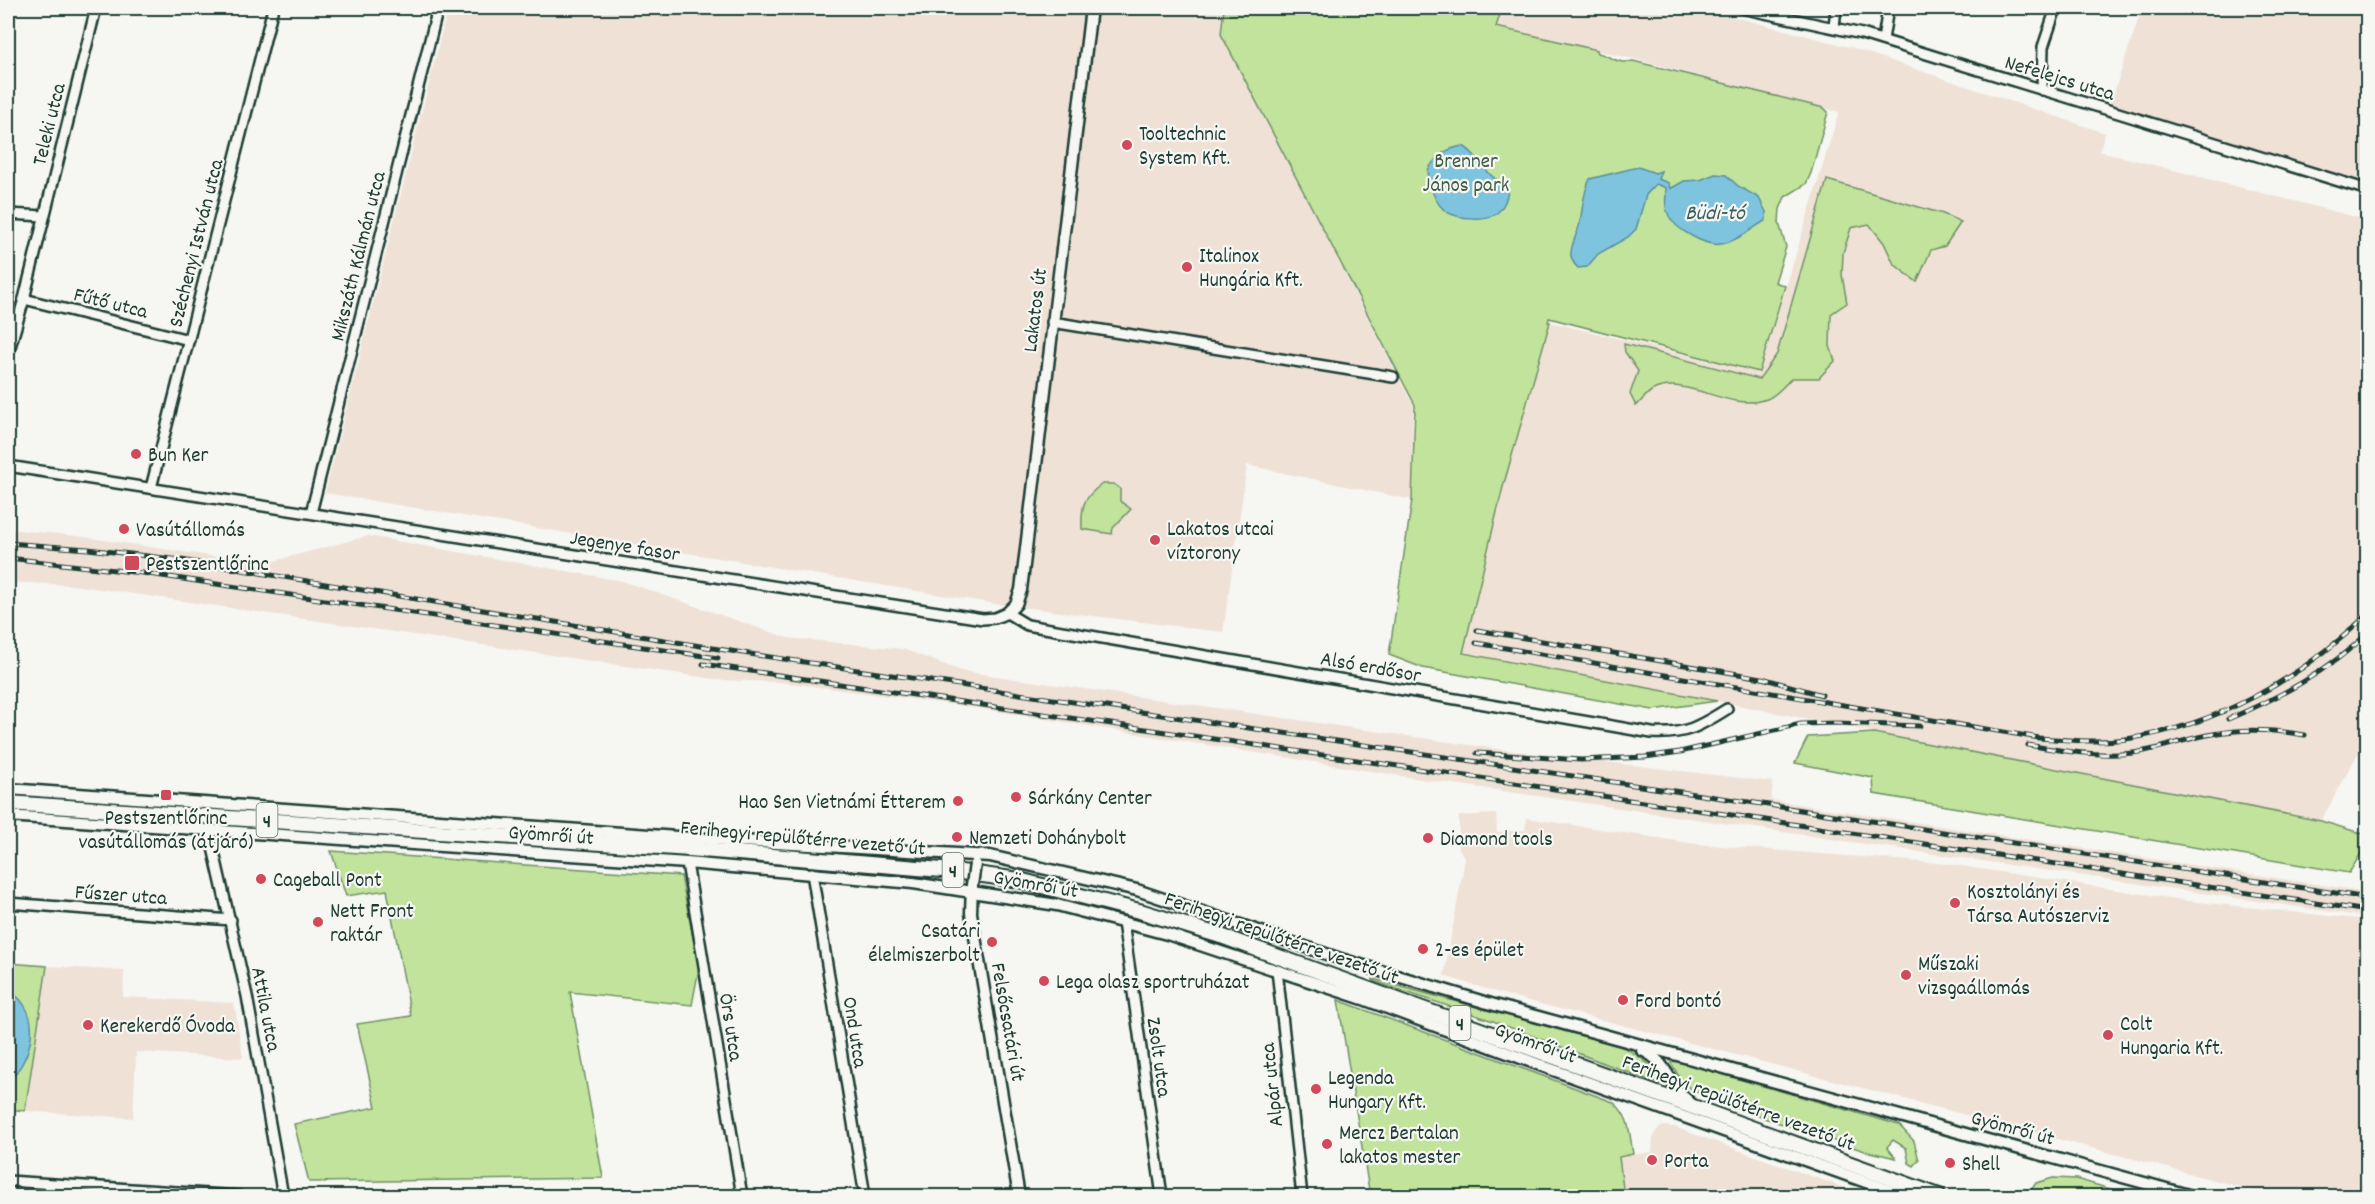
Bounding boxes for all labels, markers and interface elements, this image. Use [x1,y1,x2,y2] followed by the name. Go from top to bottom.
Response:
[2001,49,2119,111] street label: Nefelejcs utca
[26,79,76,169] street label: Teleki utca
[1139,121,1230,175] place label: Tooltechnic System Kft.
[1120,138,1134,152] marker: Tooltechnic System Kft.
[1423,148,1509,202] park label: Brenner János park
[163,155,234,331] street label: Széchenyi István utca
[324,168,396,345] street label: Mikszáth Kálmán utca
[1685,199,1747,230] water label: Büdi-tó
[1199,243,1303,297] place label: Italinox Hungária Kft.
[1180,260,1194,274] marker: Italinox Hungária Kft.
[1017,266,1057,354] street label: Lakatos út
[70,281,152,329] street label: Fűtő utca
[148,442,208,472] place label: Bun Ker
[129,447,143,461] marker: Bun Ker
[1167,516,1274,570] place label: Lakatos utcai víztorony
[136,517,245,547] place label: Vasútállomás
[117,522,131,536] marker: Vasútállomás
[567,524,682,571] street label: Jegenye fasor
[1148,533,1162,547] marker: Lakatos utcai víztorony
[146,551,269,581] place label: Pestszentlőrinc
[123,554,141,572] marker: Pestszentlőrinc
[1318,645,1423,693] street label: Alsó erdősor
[1028,785,1152,815] place label: Sárkány Center
[159,788,173,802] marker: Pestszentlőrinc vasútállomás (átjáró)
[738,789,946,819] place label: Hao Sen Vietnámi Étterem
[1009,790,1023,804] marker: Sárkány Center
[951,794,965,808] marker: Hao Sen Vietnámi Étterem
[256,803,278,837] road number: 4
[79,805,253,859] place label: Pestszentlőrinc vasútállomás (átjáró)
[679,814,927,866] street label: Ferihegyi repülőtérre vezető út
[507,819,595,855] street label: Gyömrői út
[969,825,1127,855] place label: Nemzeti Dohánybolt
[1440,826,1553,856] place label: Diamond tools
[950,830,964,844] marker: Nemzeti Dohánybolt
[1421,831,1435,845] marker: Diamond tools
[942,853,964,887] road number: 4
[991,864,1080,908] street label: Gyömrői út
[273,867,382,897] place label: Cageball Pont
[254,872,268,886] marker: Cageball Pont
[74,879,169,915] street label: Fűszer utca
[1967,879,2109,933] place label: Kosztolányi és Társa Autószerviz
[1160,886,1402,994] street label: Ferihegyi repülőtérre vezető út
[1948,896,1962,910] marker: Kosztolányi és Társa Autószerviz
[330,898,414,952] place label: Nett Front raktár
[311,915,325,929] marker: Nett Front raktár
[868,918,980,972] place label: Csatári élelmiszerbolt
[985,935,999,949] marker: Csatári élelmiszerbolt
[1435,937,1524,967] place label: 2-es épület
[1416,942,1430,956] marker: 2-es épület
[1918,951,2030,1005] place label: Műszaki vizsgaállomás
[981,961,1031,1085] street label: Felsőcsatári út
[241,965,287,1056] street label: Attila utca
[1899,968,1913,982] marker: Műszaki vizsgaállomás
[1056,969,1250,999] place label: Lega olasz sportruházat
[1037,974,1051,988] marker: Lega olasz sportruházat
[1635,988,1721,1018] place label: Ford bontó
[709,992,749,1065] street label: Örs utca
[1616,993,1630,1007] marker: Ford bontó
[833,995,874,1071] street label: Ond utca
[1450,1006,1470,1040] road number: 4
[2120,1011,2223,1065] place label: Colt Hungaria Kft.
[100,1013,236,1043] place label: Kerekerdő Óvoda
[1137,1016,1178,1100] street label: Zsolt utca
[1490,1016,1580,1074] street label: Gyömrői út
[81,1018,95,1032] marker: Kerekerdő Óvoda
[2101,1028,2115,1042] marker: Colt Hungaria Kft.
[1255,1040,1293,1128] street label: Alpár utca
[1617,1049,1859,1161] street label: Ferihegyi repülőtérre vezető út
[1328,1065,1426,1119] place label: Legenda Hungary Kft.
[1309,1082,1323,1096] marker: Legenda Hungary Kft.
[1967,1104,2058,1156] street label: Gyömrői út
[1339,1120,1461,1174] place label: Mercz Bertalan lakatos mester
[1320,1137,1334,1151] marker: Mercz Bertalan lakatos mester
[1664,1148,1709,1178] place label: Porta
[1962,1151,2000,1181] place label: Shell
[1645,1153,1659,1167] marker: Porta
[1943,1156,1957,1170] marker: Shell

